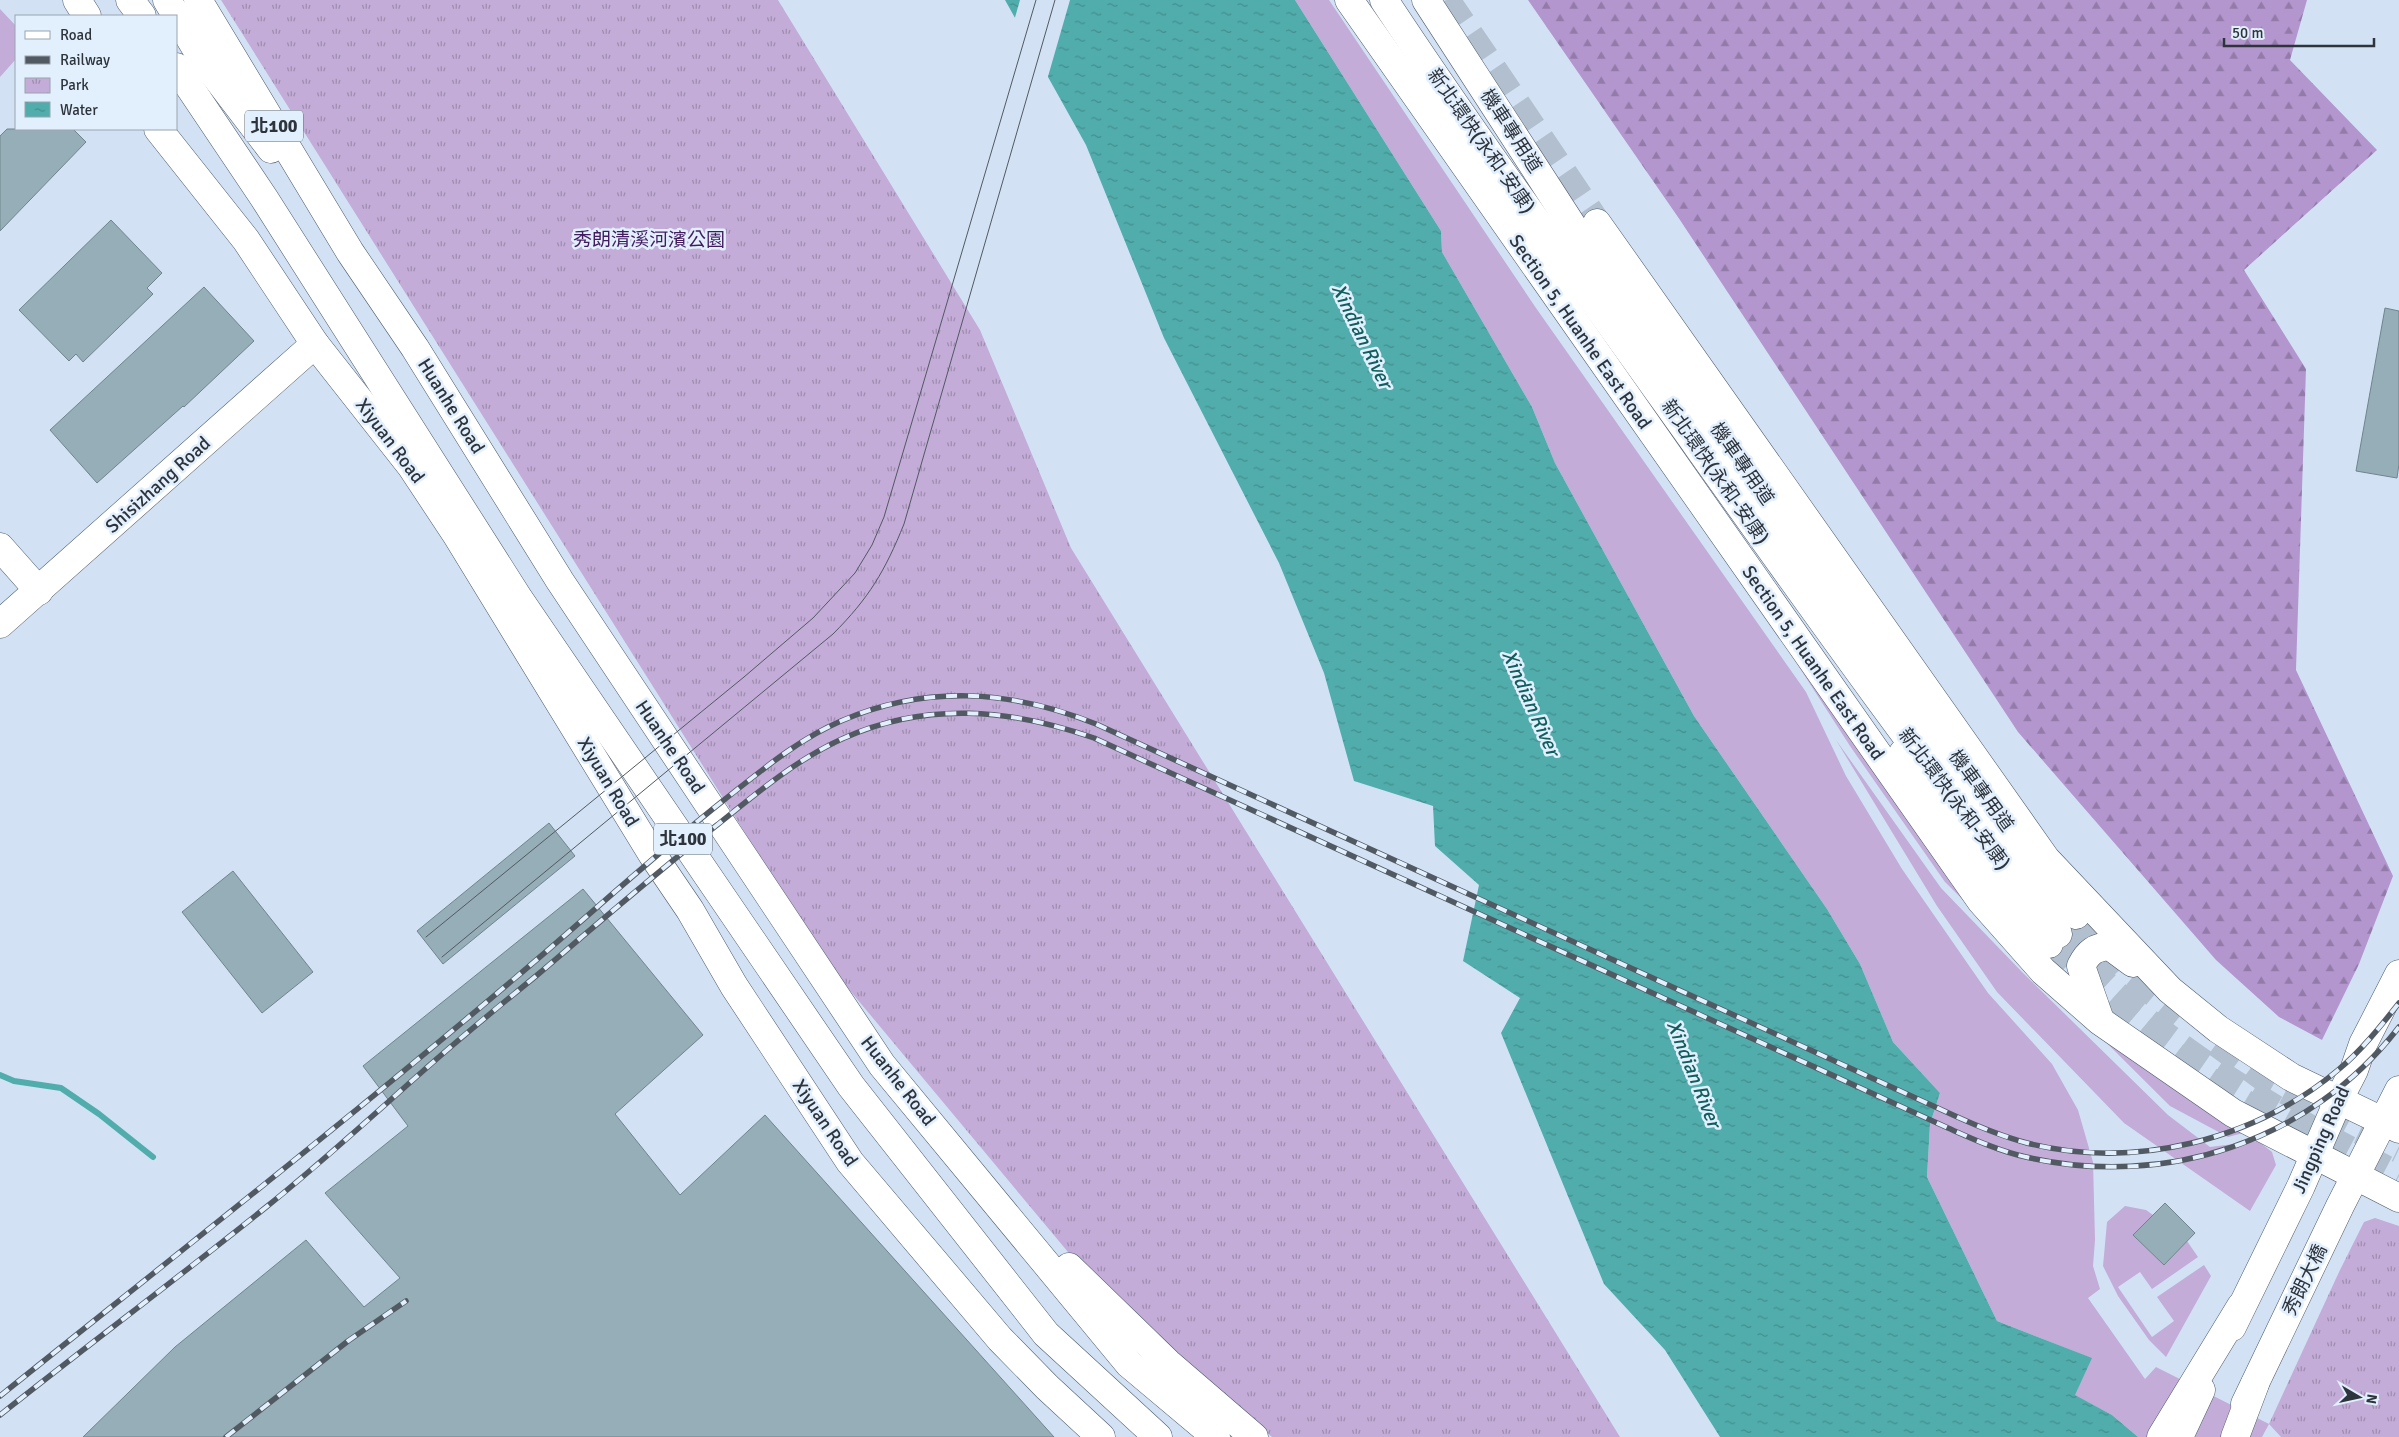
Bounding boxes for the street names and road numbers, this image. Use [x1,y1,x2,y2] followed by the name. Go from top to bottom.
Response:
[1422,64,1540,218] street label: 新北環快(永和-安康)
[1475,85,1547,177] street label: 機車專用道
[245,110,303,142] road number: 北100
[1504,230,1656,434] street label: Section 5, Huanhe East Road
[412,354,490,458] street label: Huanhe Road
[350,394,430,488] street label: Xiyuan Road
[1656,395,1774,549] street label: 新北環快(永和-安康)
[1705,418,1779,510] street label: 機車專用道
[100,431,216,539] street label: Shisizhang Road
[1737,561,1889,765] street label: Section 5, Huanhe East Road
[630,696,710,798] street label: Huanhe Road
[1893,723,2015,875] street label: 新北環快(永和-安康)
[572,733,644,831] street label: Xiyuan Road
[1943,746,2019,836] street label: 機車專用道
[654,824,712,854] road number: 北100
[855,1031,941,1131] street label: Huanhe Road
[787,1075,863,1171] street label: Xiyuan Road
[2287,1083,2355,1197] street label: Jingping Road
[2278,1241,2332,1319] street label: 秀朗大橋

